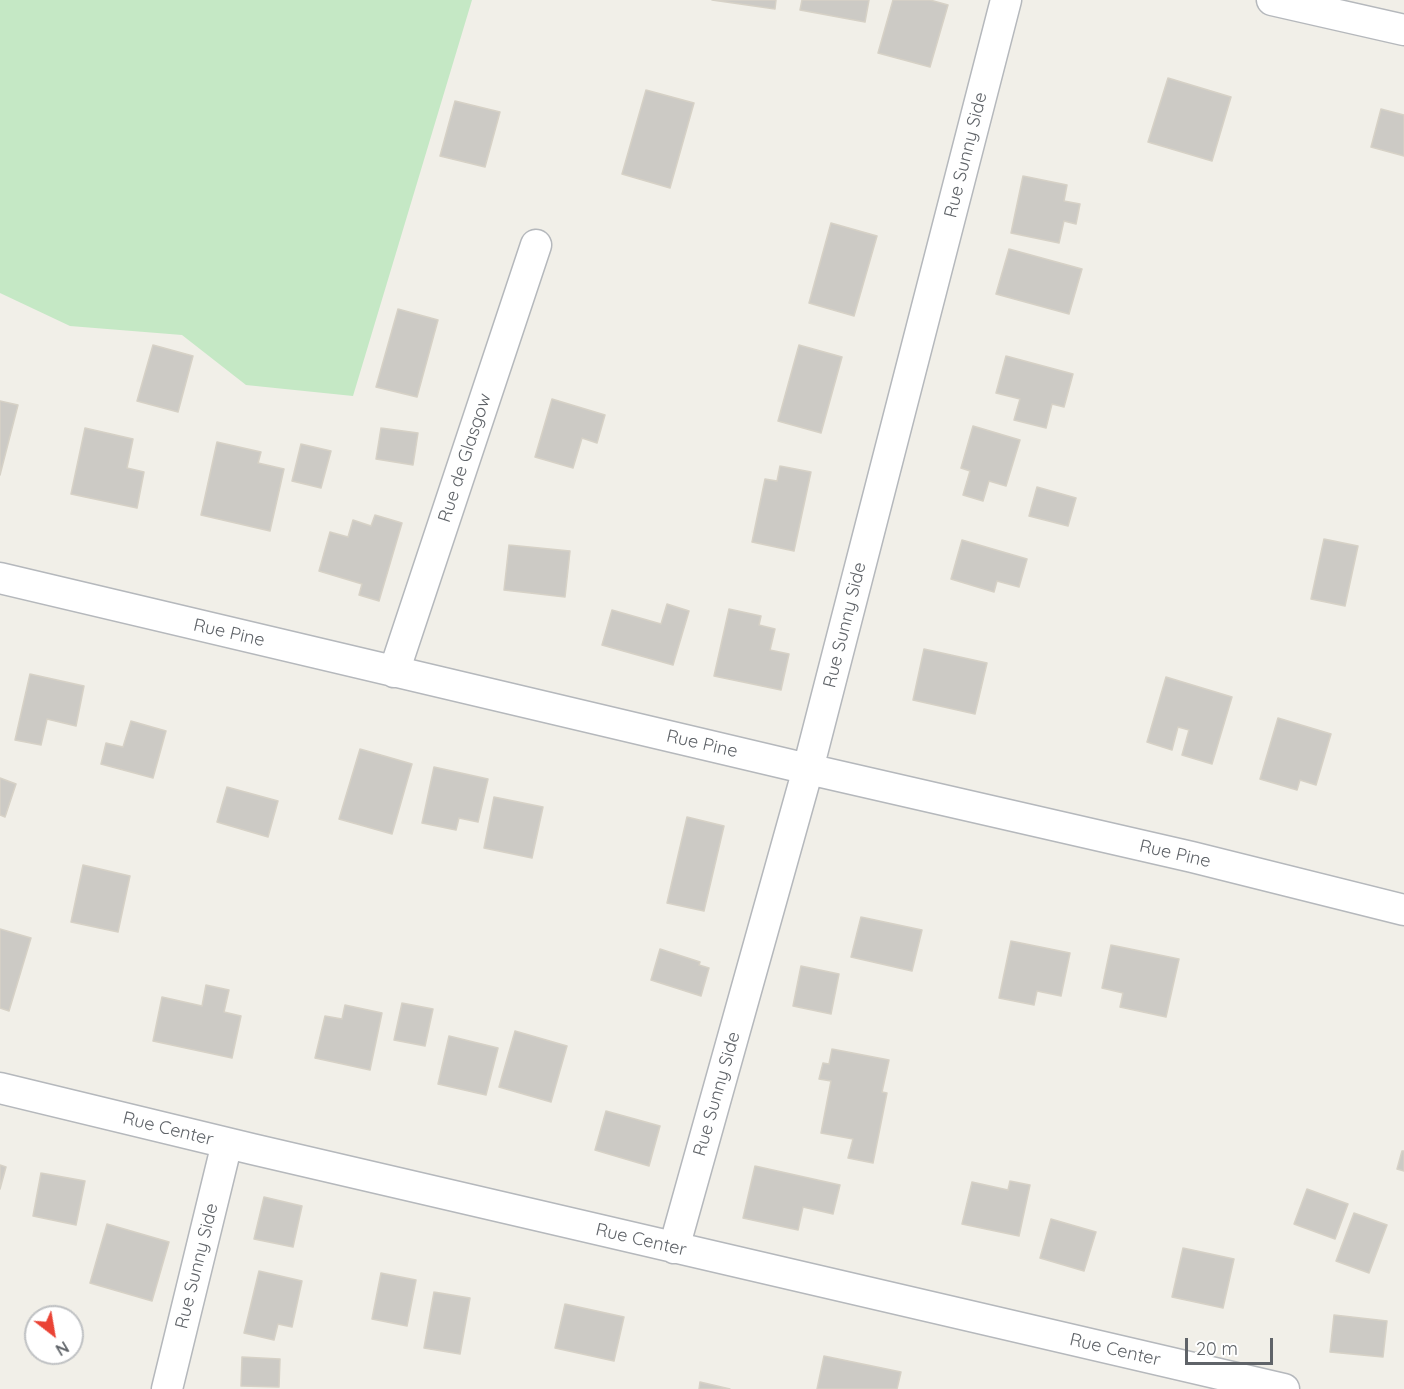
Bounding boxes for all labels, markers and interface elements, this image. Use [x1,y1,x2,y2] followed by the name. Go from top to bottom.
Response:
[940,90,992,220] street label: Rue Sunny Side
[434,391,496,525] street label: Rue de Glasgow
[819,560,871,690] street label: Rue Sunny Side
[191,614,267,652] street label: Rue Pine
[664,725,740,763] street label: Rue Pine
[1137,835,1213,873] street label: Rue Pine
[689,1029,745,1159] street label: Rue Sunny Side
[120,1107,216,1151] street label: Rue Center
[171,1201,223,1331] street label: Rue Sunny Side
[593,1219,689,1261] street label: Rue Center
[24,1305,84,1365] north arrow
[1188,1326,1276,1364] scale bar
[1067,1329,1163,1371] street label: Rue Center
[52,1337,72,1360] text: N
[1196,1337,1238,1360] text: 20 m

